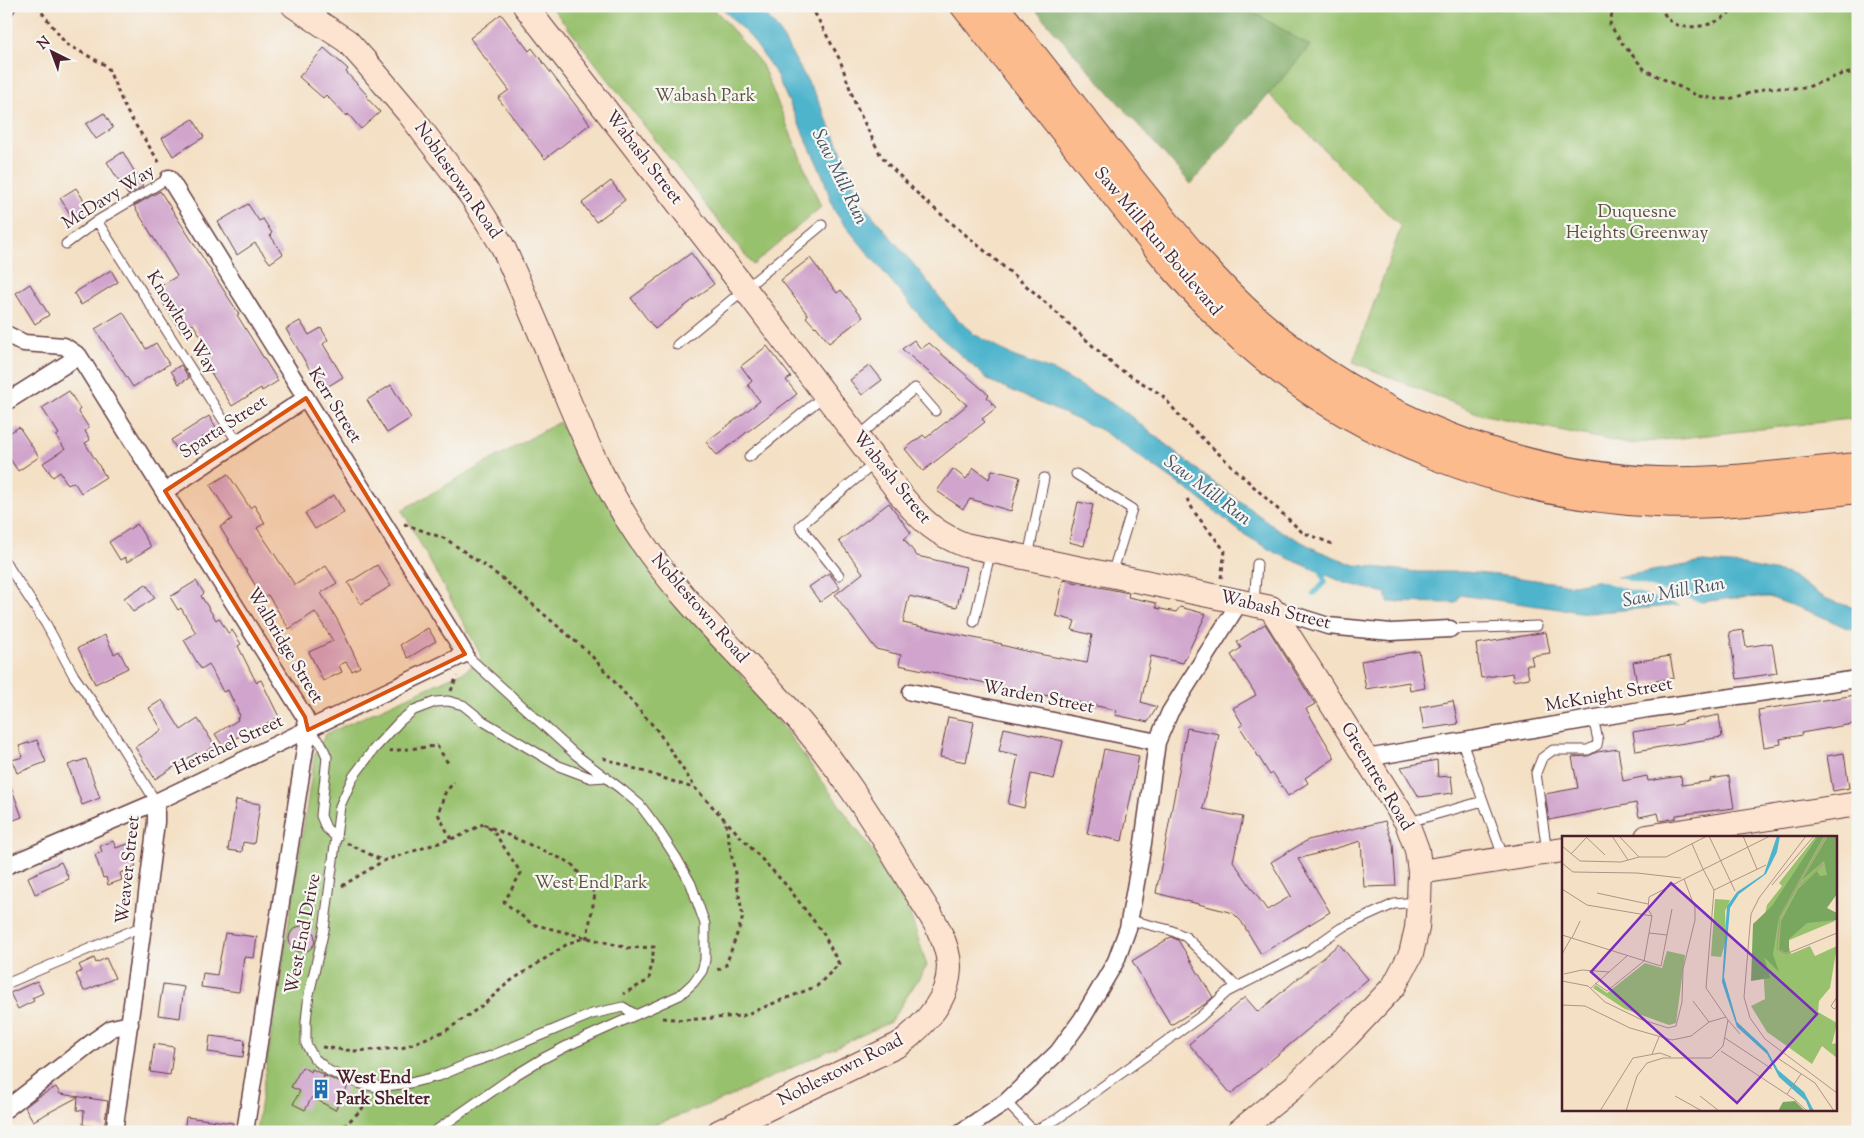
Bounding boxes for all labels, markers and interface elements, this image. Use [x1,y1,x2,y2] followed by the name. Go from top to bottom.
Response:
[28,28,78,78] north arrow
[34,33,55,55] text: N
[654,84,756,110] park label: Wabash Park
[598,105,688,211] street label: Wabash Street
[407,117,507,245] street label: Noblestown Road
[804,125,874,229] water label: Saw Mill Run
[58,159,160,237] street label: McDavy Way
[1087,162,1227,322] street label: Saw Mill Run Boulevard
[1566,200,1708,247] park label: Duquesne Heights Greenway
[139,266,223,380] street label: Knowlton Way
[301,363,367,449] street label: Kerr Street
[175,390,273,466] street label: Sparta Street
[845,426,937,530] street label: Wabash Street
[1158,449,1256,533] water label: Saw Mill Run
[644,549,754,669] street label: Noblestown Road
[1621,571,1727,615] water label: Saw Mill Run
[239,583,329,709] street label: Walbridge Street
[1217,585,1333,637] street label: Wabash Street
[1543,672,1675,720] street label: McKnight Street
[980,674,1096,722] street label: Warden Street
[170,709,288,783] street label: Herschel Street
[1333,718,1419,836] street label: Greentree Road
[110,814,148,926] street label: Weaver Street
[1562,836,1836,1110] inset map
[280,871,328,997] street label: West End Drive
[534,871,648,897] park label: West End Park
[774,1028,908,1114] street label: Noblestown Road
[336,1066,430,1113] place label: West End Park Shelter
[310,1078,332,1100] building icon: West End Park Shelter

